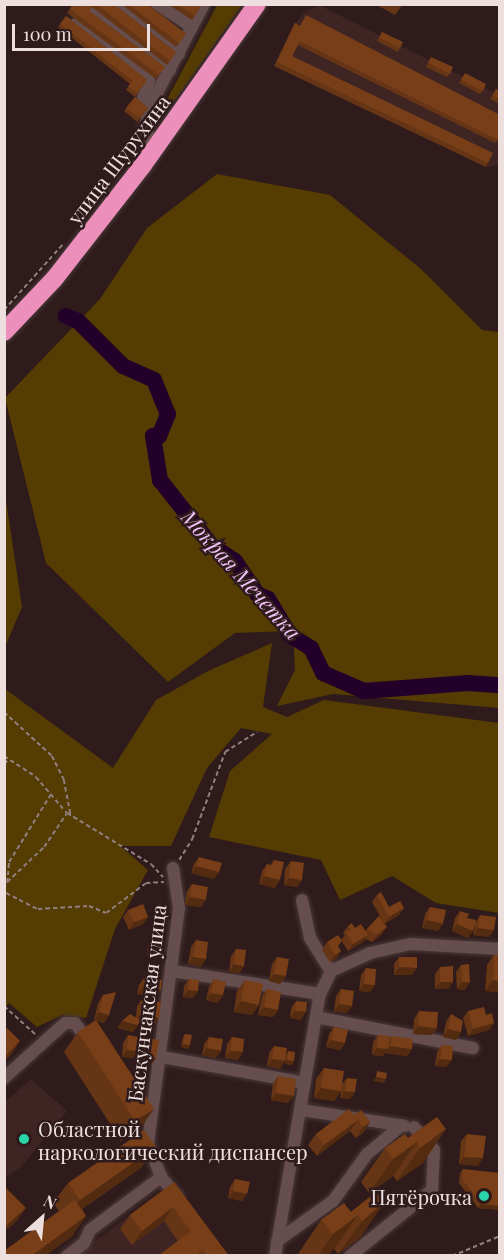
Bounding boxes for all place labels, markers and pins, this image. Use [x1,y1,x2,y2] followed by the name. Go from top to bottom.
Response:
[38,1116,308,1163] place label: Областной наркологический диспансер
[15,1130,33,1148] marker: Областной наркологический диспансер
[370,1184,472,1208] place label: Пятёрочка
[477,1189,491,1203] marker: Пятёрочка

